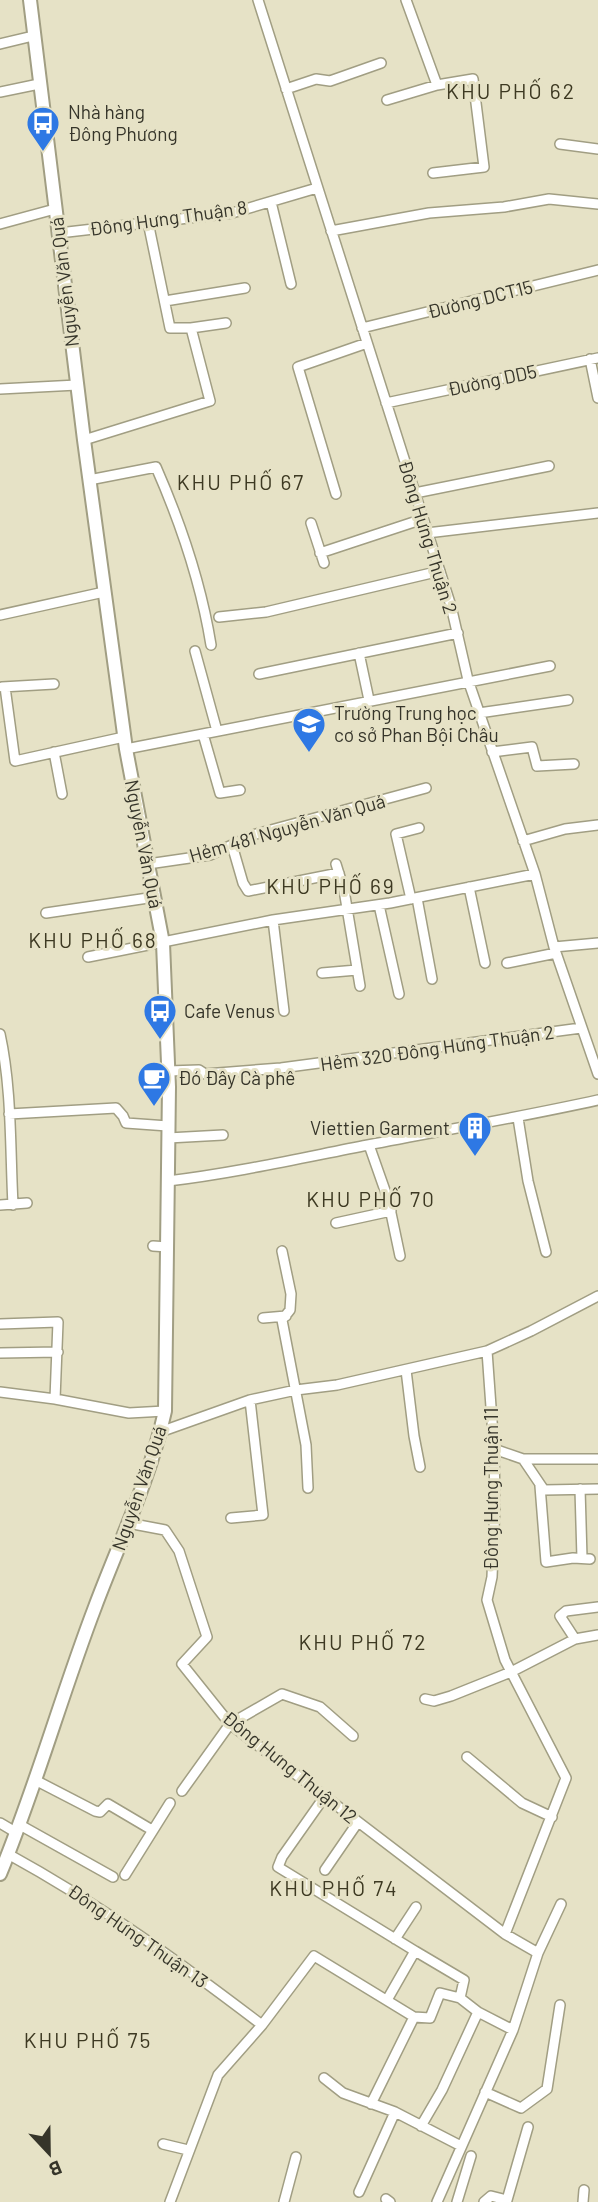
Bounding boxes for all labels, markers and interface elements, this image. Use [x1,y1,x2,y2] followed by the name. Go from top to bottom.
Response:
[446,78,576,103] district label: KHU PHỐ 62
[68,100,178,145] place label: Nhà hàng Đông Phương
[24,104,62,153] bus stop icon: Nhà hàng Đông Phương
[88,195,248,240] street label: Đông Hưng Thuận 8
[44,216,83,348] street label: Nguyễn Văn Quá
[425,274,535,323] street label: Đường DCT15
[445,359,539,400] street label: Đường DD5
[394,457,463,616] street label: Đông Hưng Thuận 2
[177,469,305,494] district label: KHU PHỐ 67
[334,701,499,746] place label: Trường Trung học cơ sở Phan Bội Châu
[290,705,328,754] school or university icon: Trường Trung học cơ sở Phan Bội Châu
[121,778,168,910] street label: Nguyễn Văn Quá
[186,788,388,867] street label: Hẻm 481 Nguyễn Văn Quá
[266,873,396,898] district label: KHU PHỐ 69
[28,927,158,952] district label: KHU PHỐ 68
[141,992,179,1041] bus stop icon: Cafe Venus
[184,999,275,1022] place label: Cafe Venus
[318,1020,555,1075] street label: Hẻm 320 Đông Hưng Thuận 2
[135,1059,173,1108] cafe icon: Đó Đây Cà phê
[178,1066,296,1089] place label: Đó Đây Cà phê
[456,1109,494,1158] building icon: Viettien Garment
[310,1116,450,1139] place label: Viettien Garment
[306,1186,436,1211] district label: KHU PHỐ 70
[479,1408,502,1570] street label: Đông Hưng Thuận 11
[106,1422,171,1553] street label: Nguyễn Văn Quá
[299,1629,428,1654] district label: KHU PHỐ 72
[219,1705,362,1828] street label: Đông Hưng Thuận 12
[269,1875,399,1900] district label: KHU PHỐ 74
[64,1879,213,1993] street label: Đông Hưng Thuận 13
[24,2027,152,2052] district label: KHU PHỐ 75
[14,2118,84,2188] north arrow
[46,2156,65,2182] text: B

